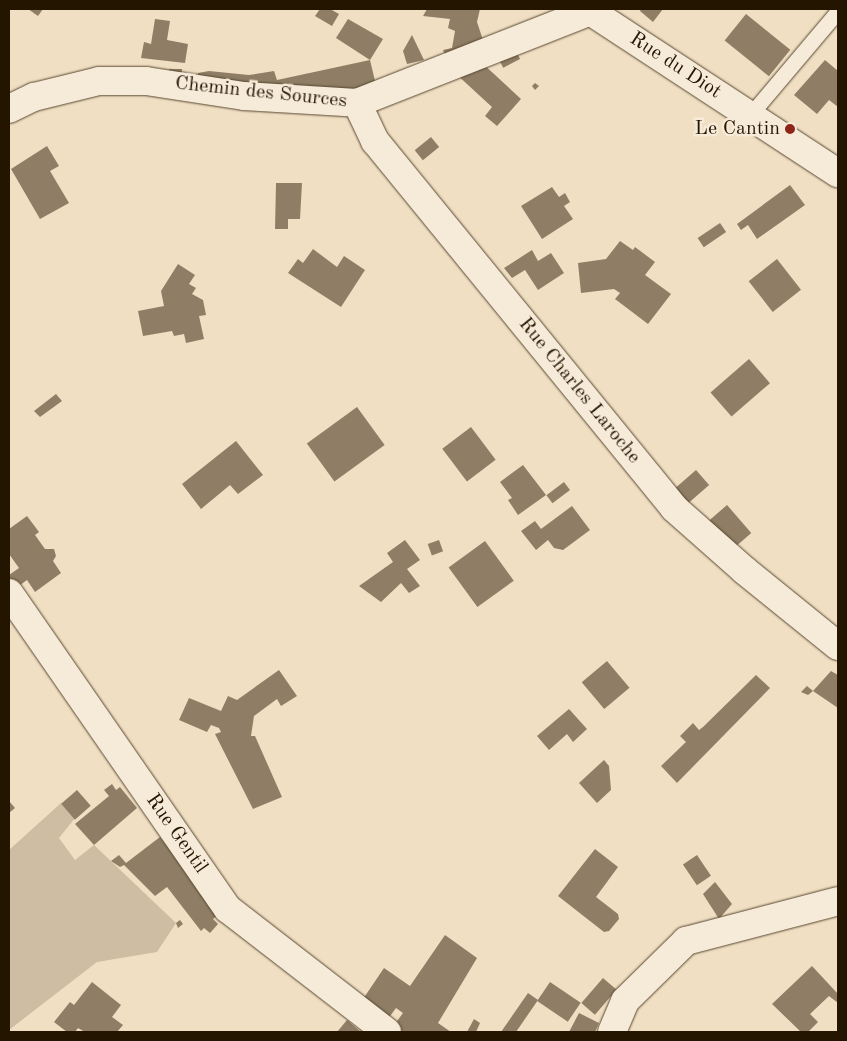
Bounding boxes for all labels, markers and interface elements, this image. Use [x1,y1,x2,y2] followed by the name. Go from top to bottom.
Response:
[625,27,725,105] street label: Rue du Diot
[174,72,348,114] street label: Chemin des Sources
[695,117,780,141] place label: Le Cantin
[784,123,796,135] marker: Le Cantin
[513,313,645,469] street label: Rue Charles Laroche
[140,789,212,879] street label: Rue Gentil

